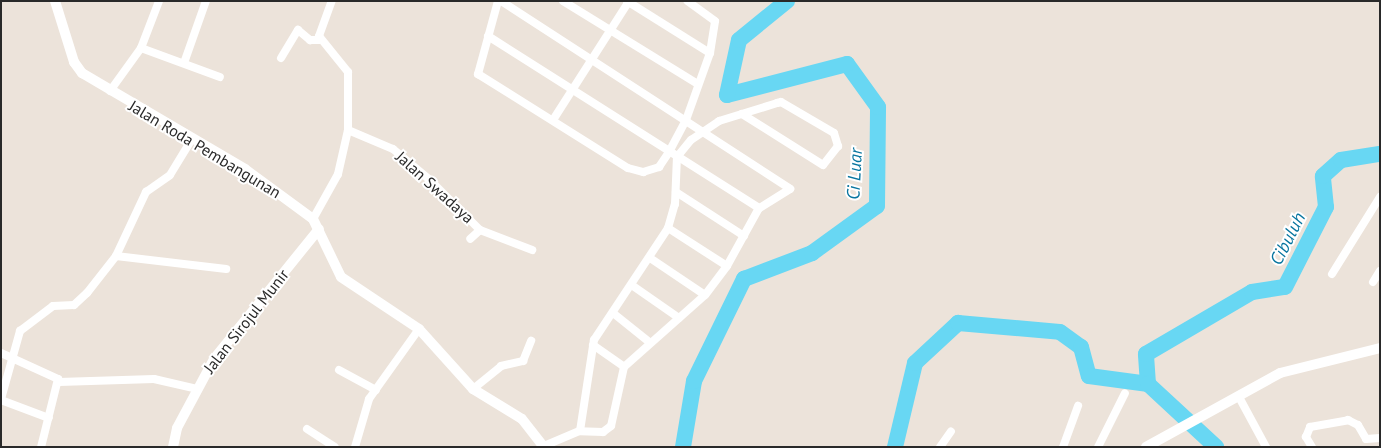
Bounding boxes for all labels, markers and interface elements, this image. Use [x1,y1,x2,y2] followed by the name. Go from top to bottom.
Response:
[126,96,284,202] street label: Jalan Roda Pembangunan
[392,147,478,227] street label: Jalan Swadaya
[843,148,867,200] water label: Ci Luar
[1266,209,1310,269] water label: Cibuluh
[199,265,293,377] street label: Jalan Sirojul Munir

